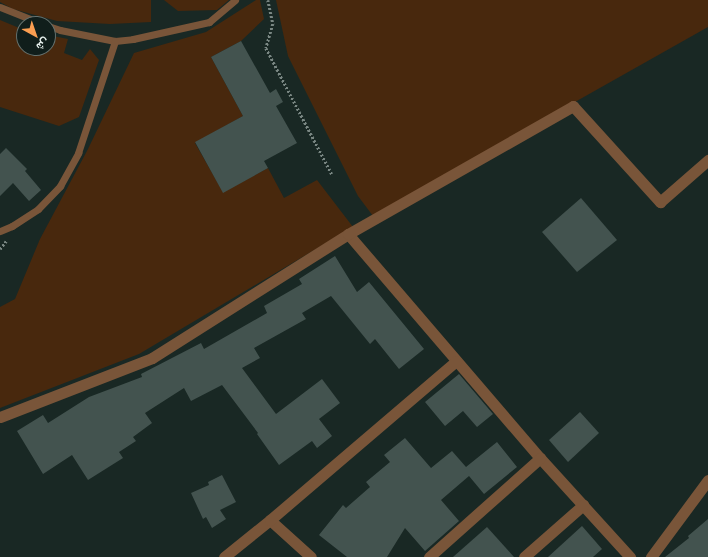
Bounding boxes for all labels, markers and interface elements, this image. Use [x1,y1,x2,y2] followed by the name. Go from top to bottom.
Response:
[16,16,56,56] north arrow
[34,36,53,54] text: ش

